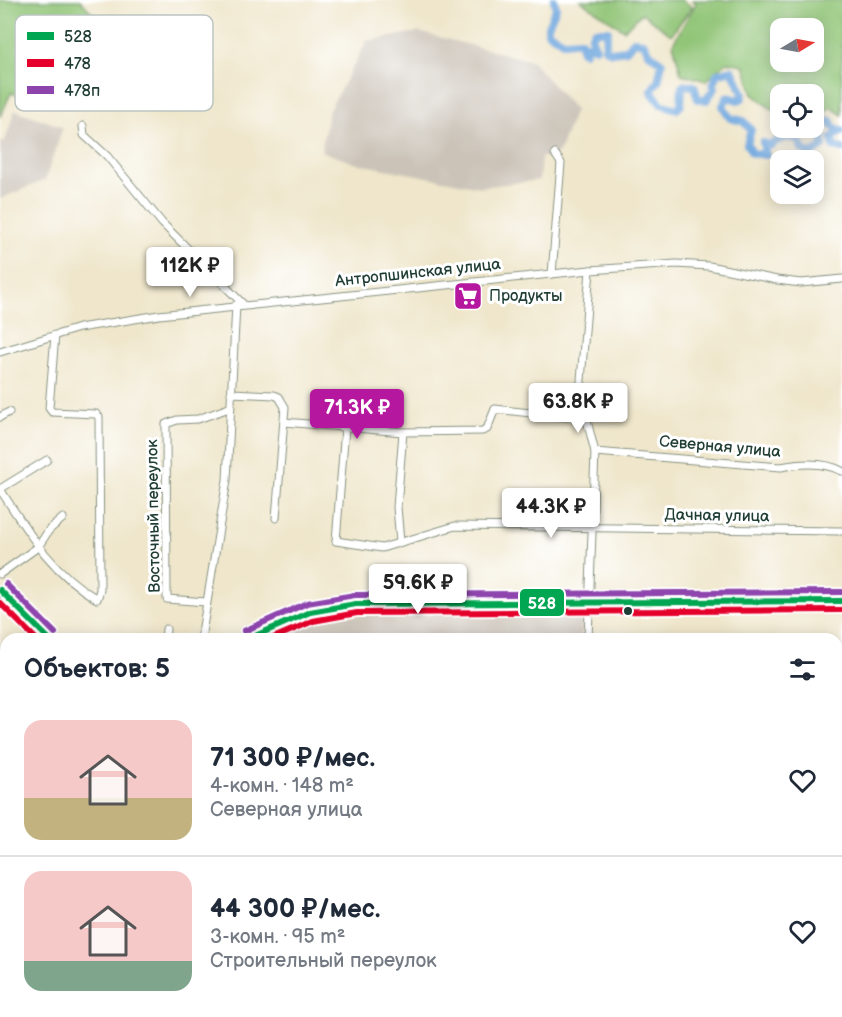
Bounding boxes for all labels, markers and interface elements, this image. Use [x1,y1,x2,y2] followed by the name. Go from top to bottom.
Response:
[15,15,213,111] legend
[770,18,824,72] north arrow
[770,18,824,204] map controls
[64,28,92,47] text: 528
[64,55,91,74] text: 478
[64,82,100,101] text: 478п
[770,84,824,138] button: locate
[770,150,824,204] button: layers
[141,247,239,298] pin: 112K ₽
[160,254,220,278] text: 112K ₽
[333,255,502,291] street label: Антропшинская улица
[452,280,484,312] supermarket icon: Продукты
[489,287,562,306] place label: Продукты
[523,383,633,434] pin: 63.8K ₽
[302,389,412,440] pin: 71.3K ₽
[543,390,613,414] text: 63.8K ₽
[324,396,390,420] text: 71.3K ₽
[658,432,782,462] street label: Северная улица
[143,439,165,593] street label: Восточный переулок
[496,488,606,539] pin: 44.3K ₽
[516,495,586,519] text: 44.3K ₽
[664,506,770,526] street label: Дачная улица
[363,564,473,615] pin: 59.6K ₽
[383,571,453,595] text: 59.6K ₽
[519,588,565,617] line badge: 528
[528,595,556,614] text: 528
[622,605,634,617] unlabelled marker
[786,653,819,686] icon: filters
[24,654,170,685] text: Объектов: 5
[210,743,375,774] text: 71 300 ₽/мес.
[72,744,144,816] icon: home
[786,764,819,797] icon: heart
[210,774,354,798] text: 4-комн. · 148 m²
[210,798,363,822] text: Северная улица
[210,894,381,925] text: 44 300 ₽/мес.
[72,895,144,967] icon: home
[786,915,819,948] icon: heart
[210,925,345,949] text: 3-комн. · 95 m²
[210,949,437,973] text: Строительный переулок

